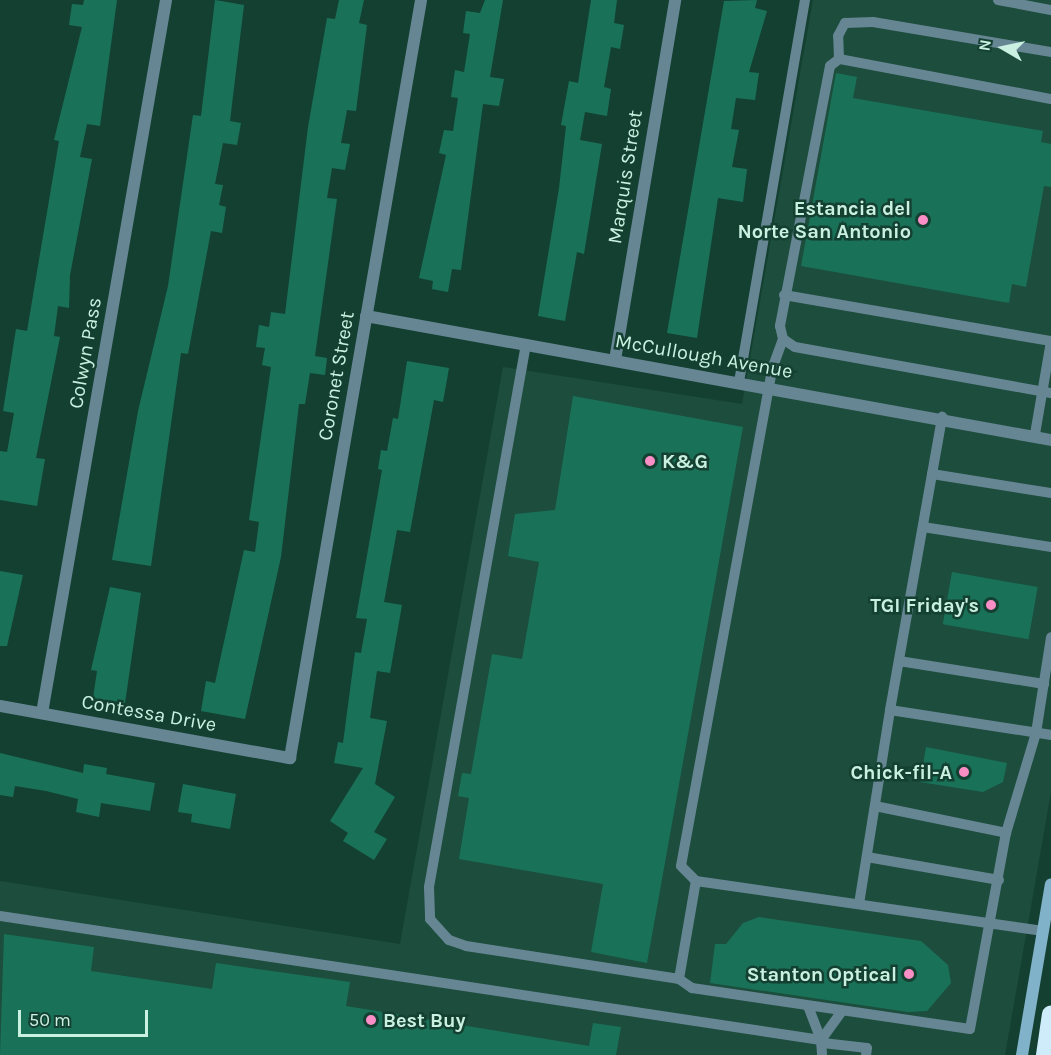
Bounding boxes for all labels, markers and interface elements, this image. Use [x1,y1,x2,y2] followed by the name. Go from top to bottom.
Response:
[973,18,1033,78] north arrow
[974,38,995,52] text: N
[603,108,647,246] street label: Marquis Street
[737,196,911,243] place label: Estancia del Norte San Antonio
[916,213,930,227] marker: Estancia del Norte San Antonio
[63,296,107,410] street label: Colwyn Pass
[313,309,359,443] street label: Coronet Street
[613,329,795,383] street label: McCullough Avenue
[662,449,708,473] place label: K&G
[643,454,657,468] marker: K&G
[870,593,979,617] place label: TGI Friday's
[984,598,998,612] marker: TGI Friday's
[80,689,218,737] street label: Contessa Drive
[850,760,952,784] place label: Chick-fil-A
[957,765,971,779] marker: Chick-fil-A
[747,962,897,986] place label: Stanton Optical
[902,967,916,981] marker: Stanton Optical
[21,998,152,1036] scale bar
[383,1008,466,1032] place label: Best Buy
[29,1009,71,1031] text: 50 m
[364,1013,378,1027] marker: Best Buy

